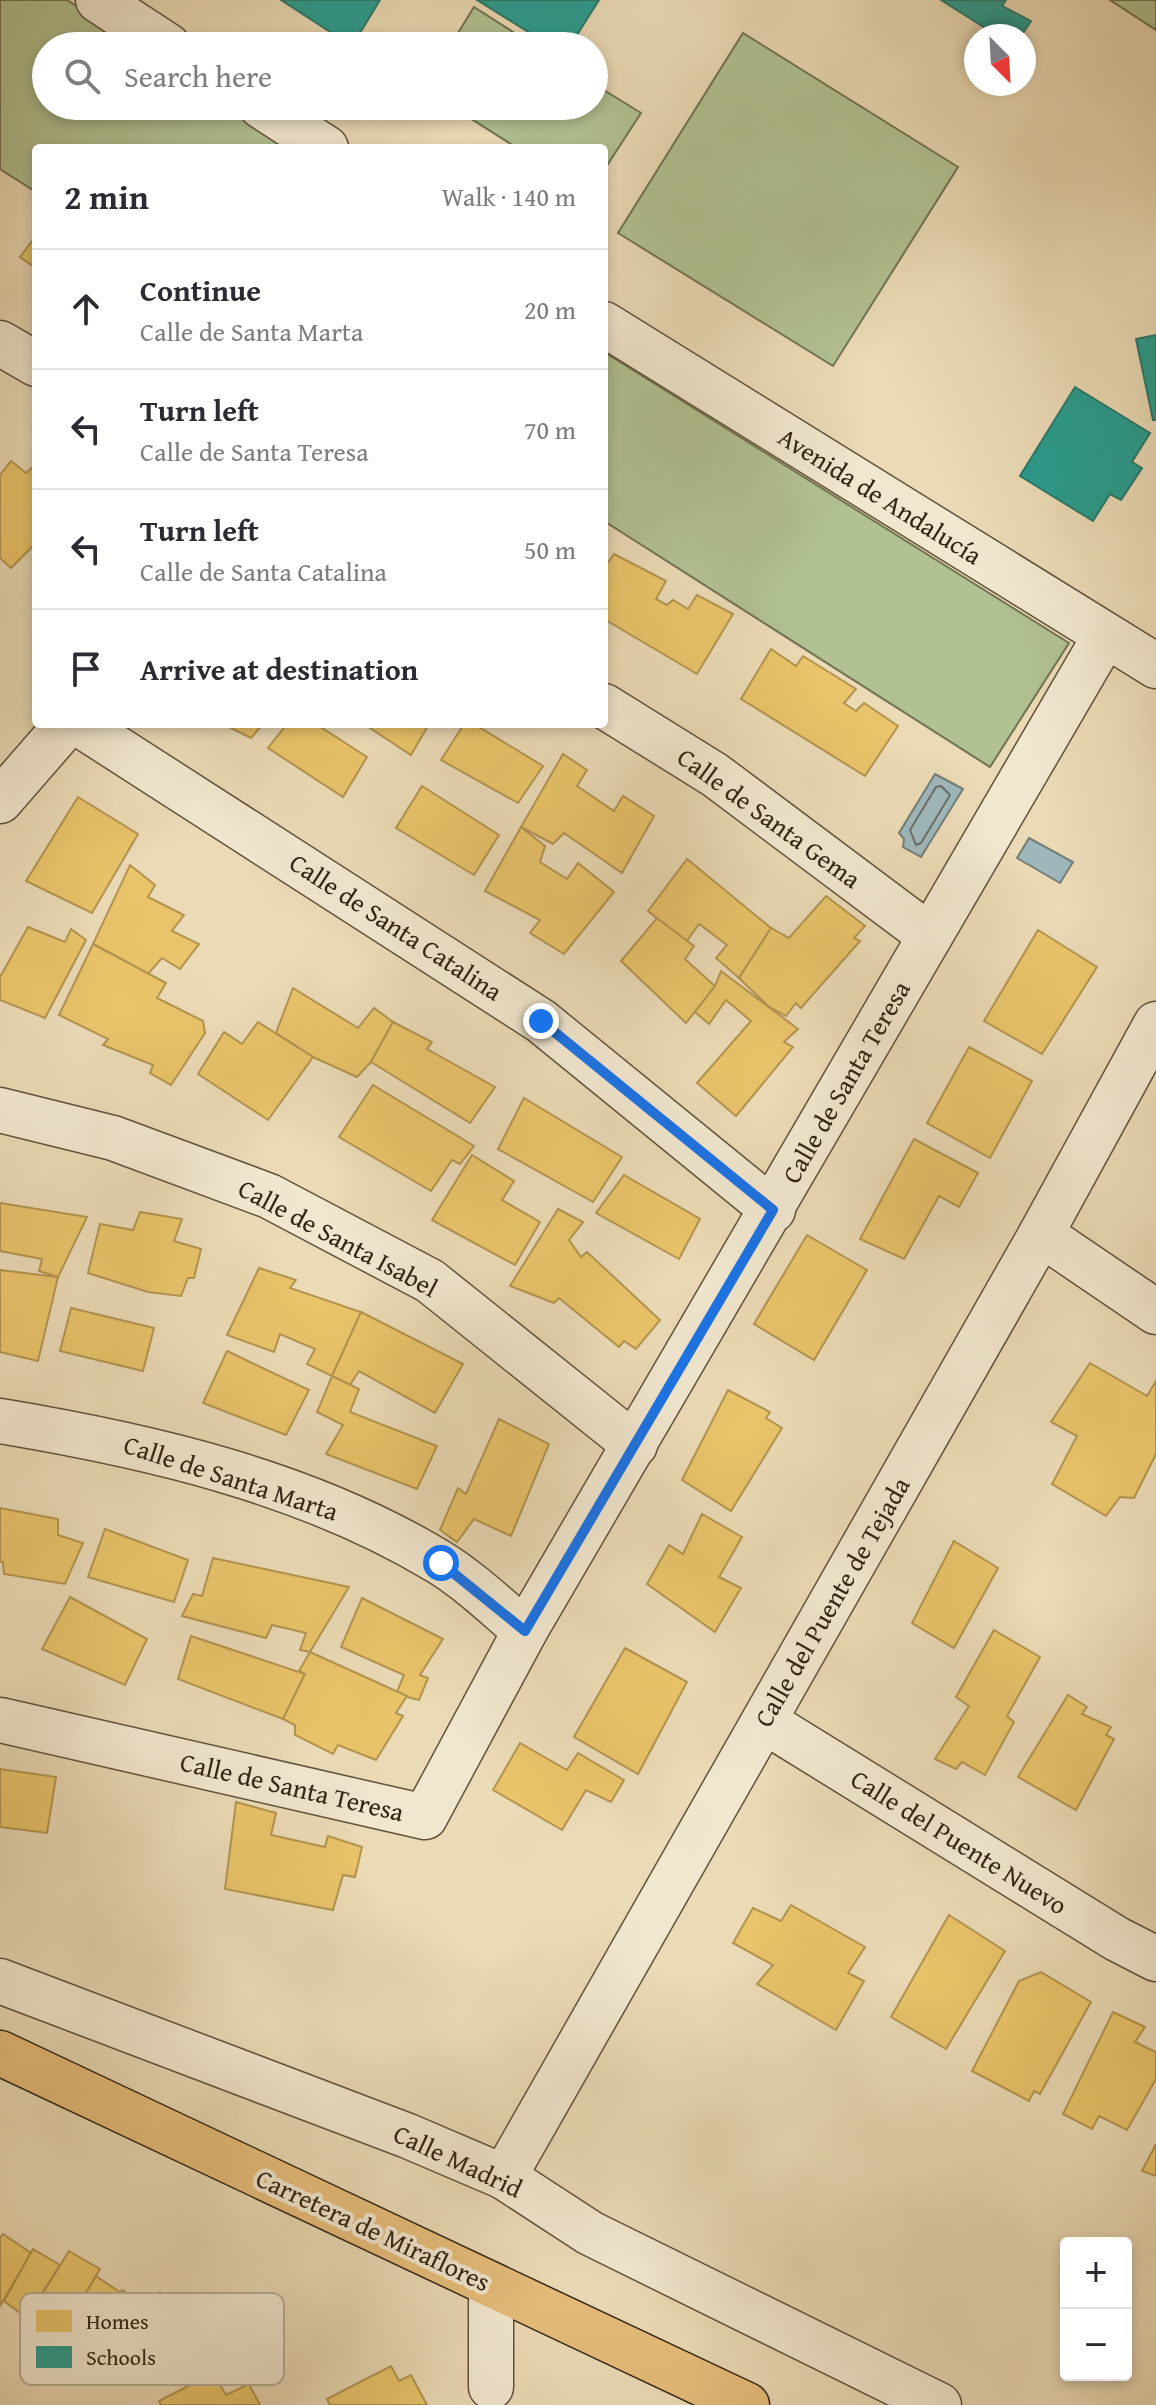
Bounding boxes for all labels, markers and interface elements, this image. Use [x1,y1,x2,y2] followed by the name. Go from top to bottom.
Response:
[964,24,1036,96] north arrow
[32,32,608,120] search box
[60,54,104,98] icon: search
[124,54,272,98] text: Search here
[64,172,149,221] text: 2 min
[442,177,576,216] text: Walk · 140 m
[140,268,261,312] text: Continue
[64,287,108,331] icon: ahead
[524,290,576,329] text: 20 m
[140,312,363,351] text: Calle de Santa Marta
[140,388,259,432] text: Turn left
[64,407,108,451] icon: left
[524,410,576,449] text: 70 m
[771,417,990,574] street label: Avenida de Andalucía
[140,432,368,471] text: Calle de Santa Teresa
[140,508,259,552] text: Turn left
[64,527,108,571] icon: left
[524,530,576,569] text: 50 m
[140,552,387,591] text: Calle de Santa Catalina
[64,647,108,691] icon: arrive
[140,647,418,691] text: Arrive at destination
[669,738,870,898] street label: Calle de Santa Gema
[282,843,511,1011] street label: Calle de Santa Catalina
[772,972,920,1190] street label: Calle de Santa Teresa
[523,1003,559,1039] route end
[231,1168,445,1307] street label: Calle de Santa Isabel
[119,1424,344,1531] street label: Calle de Santa Marta
[744,1469,920,1734] street label: Calle del Puente de Tejada
[423,1545,459,1581] route start
[176,1742,408,1831] street label: Calle de Santa Teresa
[843,1759,1075,1924] street label: Calle del Puente Nuevo
[387,2114,529,2207] street label: Calle Madrid
[250,2158,497,2301] street label: Carretera de Miraflores
[1060,2237,1132,2381] map controls
[1060,2237,1132,2309] button: +
[20,2293,284,2385] legend
[86,2305,149,2337] text: Homes
[1060,2309,1132,2381] button: −
[86,2341,156,2373] text: Schools

